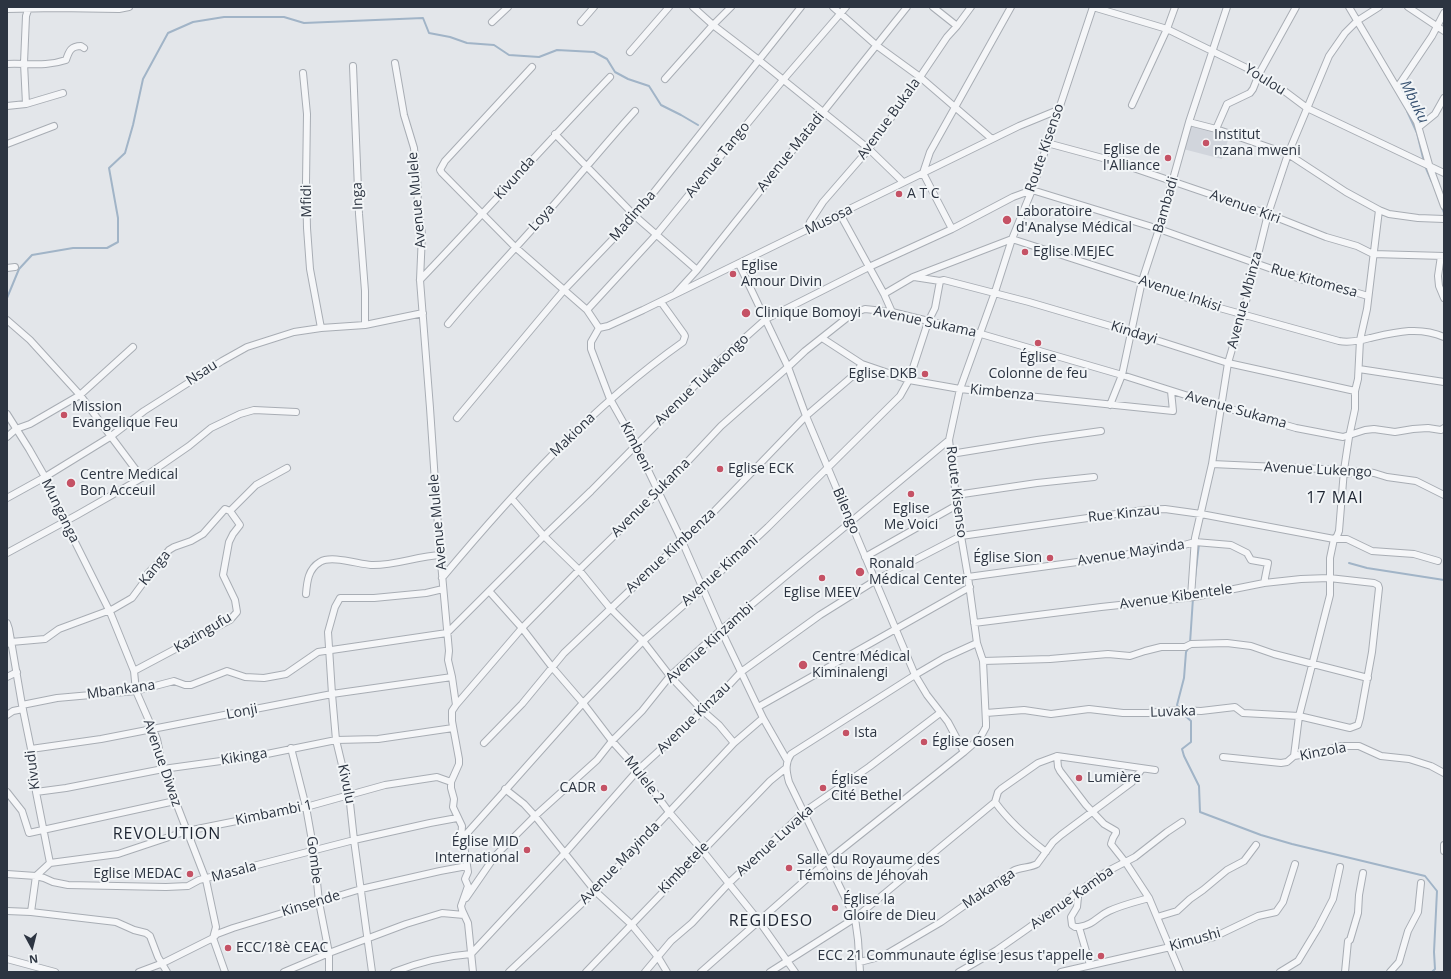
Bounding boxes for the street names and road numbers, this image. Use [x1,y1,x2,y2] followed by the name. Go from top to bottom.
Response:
[1241,61,1289,99] street label: Youlou
[854,75,924,163] street label: Avenue Bukala
[1022,102,1068,194] street label: Route Kisenso
[754,109,828,195] street label: Avenue Matadi
[682,119,754,201] street label: Avenue Tango
[404,151,430,249] street label: Avenue Mulele
[491,153,539,203] street label: Kivunda
[1150,175,1182,235] street label: Bambadi
[349,182,367,210] street label: Inga
[298,184,316,218] street label: Mfidi
[1207,186,1283,228] street label: Avenue Kiri
[606,187,660,245] street label: Madimba
[526,201,558,235] street label: Loya
[803,201,855,239] street label: Musosa
[1224,250,1266,350] street label: Avenue Mbinza
[1269,261,1359,301] street label: Rue Kitomesa
[1137,272,1223,316] street label: Avenue Inkisi
[872,303,978,341] street label: Avenue Sukama
[1109,318,1159,348] street label: Kindayi
[651,331,753,429] street label: Avenue Tukakongo
[183,357,221,389] street label: Nsau
[969,381,1035,405] street label: Kimbenza
[1183,388,1289,432] street label: Avenue Sukama
[547,409,599,461] street label: Makiona
[616,419,656,475] street label: Kimbeni
[942,445,970,539] street label: Route Kisenso
[608,455,694,541] street label: Avenue Sukama
[1264,459,1372,481] street label: Avenue Lukengo
[425,473,451,571] street label: Avenue Mulele
[37,476,83,546] street label: Munganga
[829,485,863,537] street label: Bilengo
[1087,502,1161,526] street label: Rue Kinzau
[623,505,719,597] street label: Avenue Kimbenza
[678,532,762,610] street label: Avenue Kimani
[1076,536,1186,570] street label: Avenue Mayinda
[136,547,174,589] street label: Kanga
[1119,581,1233,613] street label: Avenue Kibentele
[663,599,757,687] street label: Avenue Kinzambi
[171,609,235,657] street label: Kazingufu
[86,677,156,703] street label: Mbankana
[654,679,734,757] street label: Avenue Kinzau
[225,701,259,723] street label: Lonji
[1150,703,1196,721] street label: Luvaka
[139,717,185,809] street label: Avenue Diwaz
[1298,739,1348,765] street label: Kinzola
[219,745,269,769] street label: Kikinga
[22,749,44,791] street label: Kivudi
[620,753,668,807] street label: Mulele 2
[334,763,358,805] street label: Kivulu
[234,797,314,829] street label: Kimbambi 1
[733,802,817,880] street label: Avenue Luvaka
[576,818,664,908] street label: Avenue Mayinda
[303,835,325,885] street label: Gombe
[655,839,713,897] street label: Kimbetele
[210,858,258,886] street label: Masala
[1027,863,1117,933] street label: Avenue Kamba
[960,865,1018,913] street label: Makanga
[280,887,342,921] street label: Kinsende
[1167,925,1223,955] street label: Kimushi

